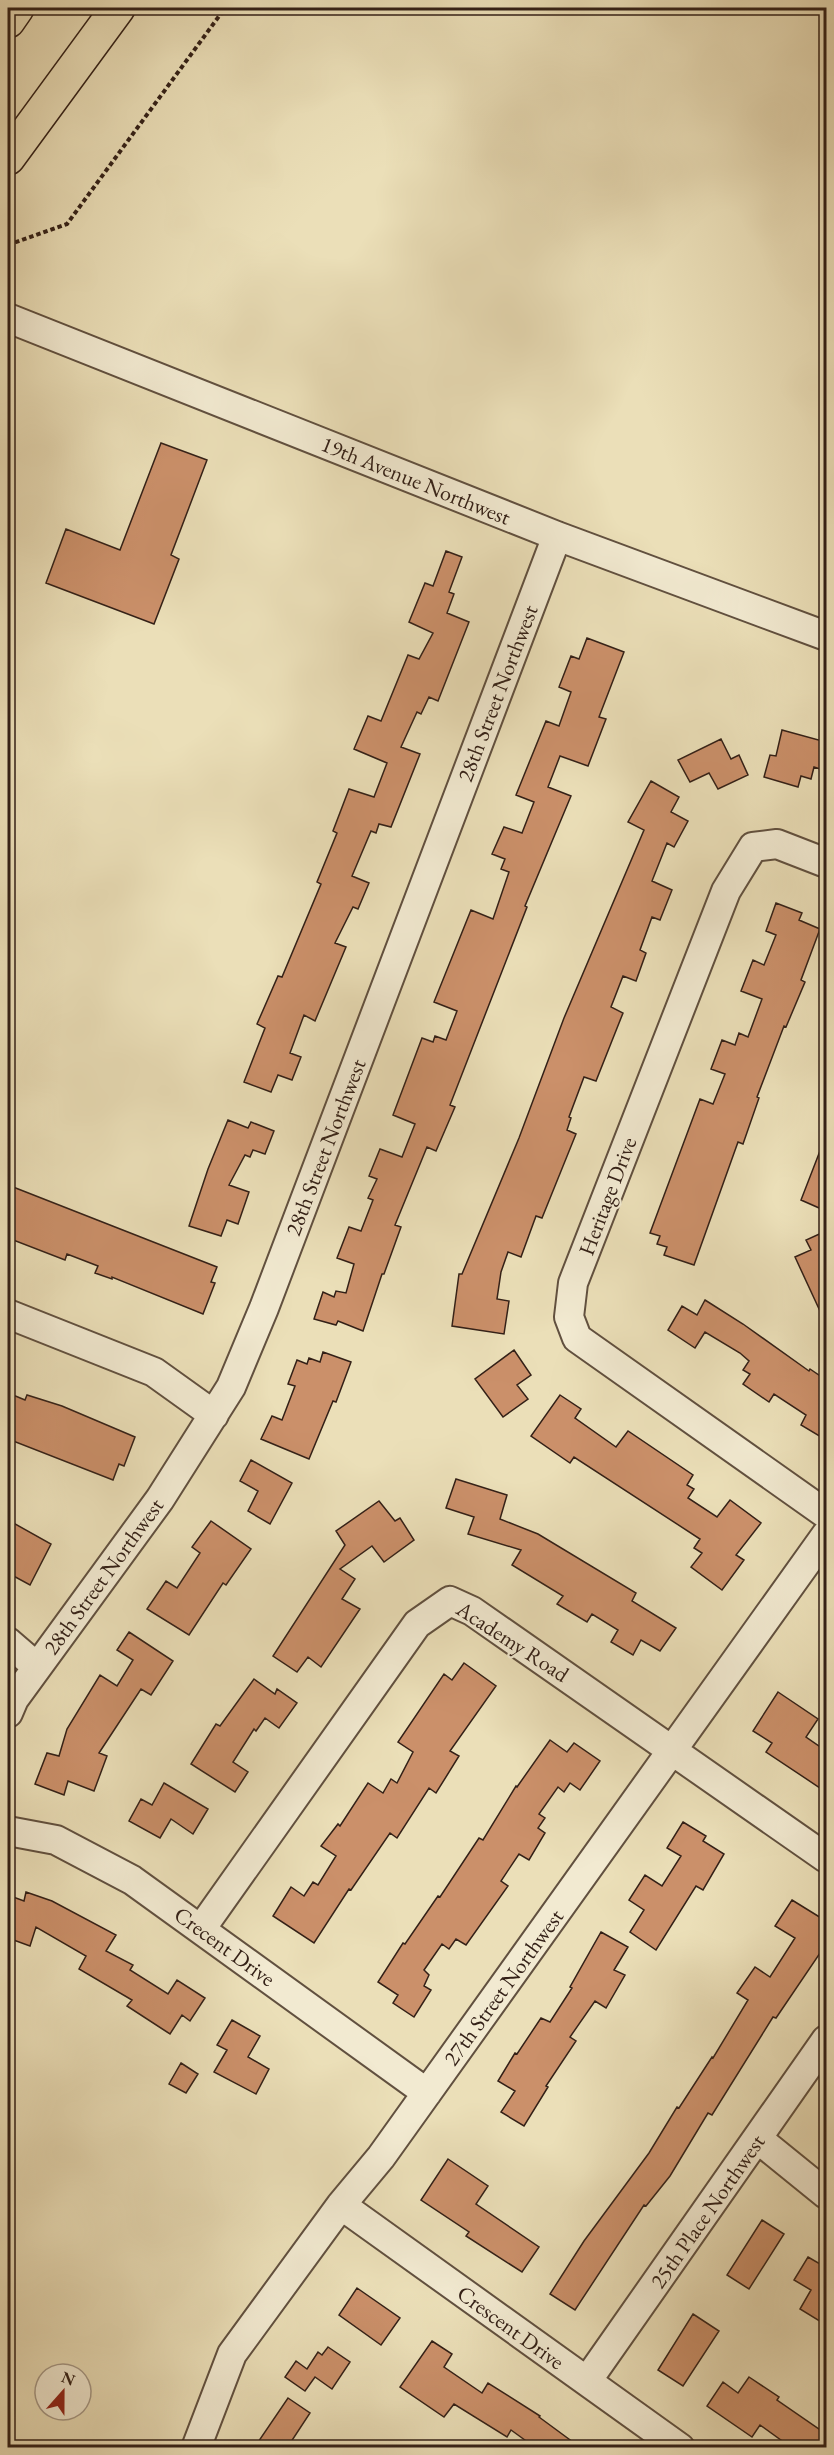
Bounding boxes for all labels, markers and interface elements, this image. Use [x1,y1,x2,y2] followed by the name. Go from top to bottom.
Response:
[317,429,515,532] street label: 19th Avenue Northwest
[450,601,545,786] street label: 28th Street Northwest
[278,1055,373,1240] street label: 28th Street Northwest
[572,1133,643,1259] street label: Heritage Drive
[37,1492,170,1660] street label: 28th Street Northwest
[450,1594,575,1689] street label: Academy Road
[168,1900,281,1993] street label: Crecent Drive
[437,1903,570,2071] street label: 27th Street Northwest
[643,2128,772,2294] street label: 25th Place Northwest
[451,2279,570,2376] street label: Crescent Drive
[33,2362,93,2422] north arrow
[58,2366,78,2391] text: N

